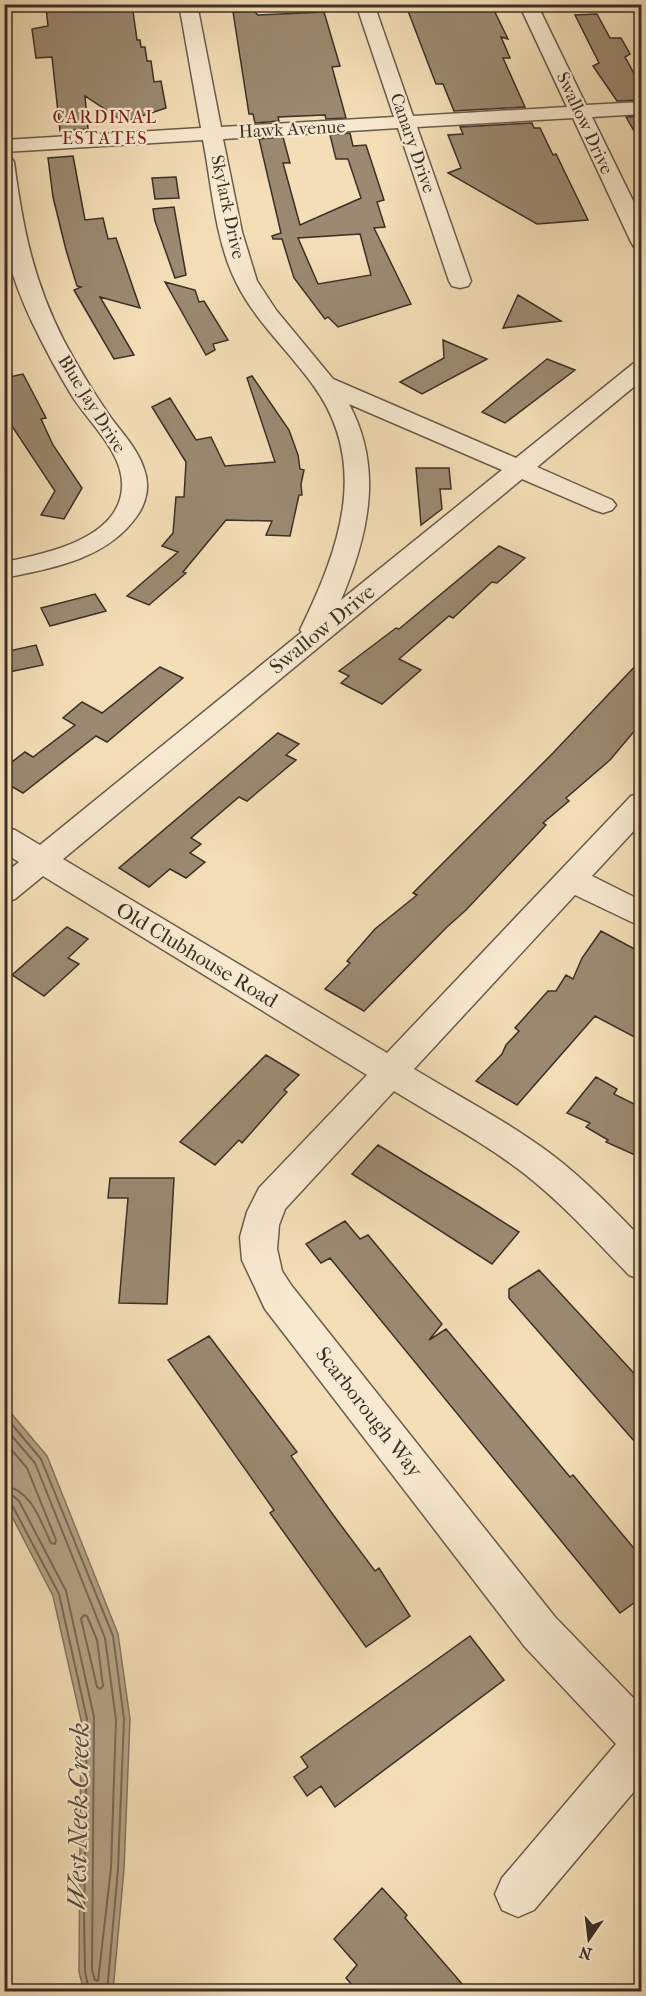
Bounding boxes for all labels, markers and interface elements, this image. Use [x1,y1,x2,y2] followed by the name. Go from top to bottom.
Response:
[552,69,617,178] street label: Swallow Drive
[386,90,439,196] street label: Canary Drive
[52,107,158,149] district label: CARDINAL ESTATES
[238,116,346,143] street label: Hawk Avenue
[206,153,249,261] street label: Skylark Drive
[53,352,130,457] street label: Blue Jay Drive
[264,579,380,679] street label: Swallow Drive
[112,897,283,1013] street label: Old Clubhouse Road
[311,1342,428,1483] street label: Scarborough Way
[60,1722,96,1910] water label: West Neck Creek
[559,1909,619,1969] north arrow
[576,1942,594,1964] text: N

